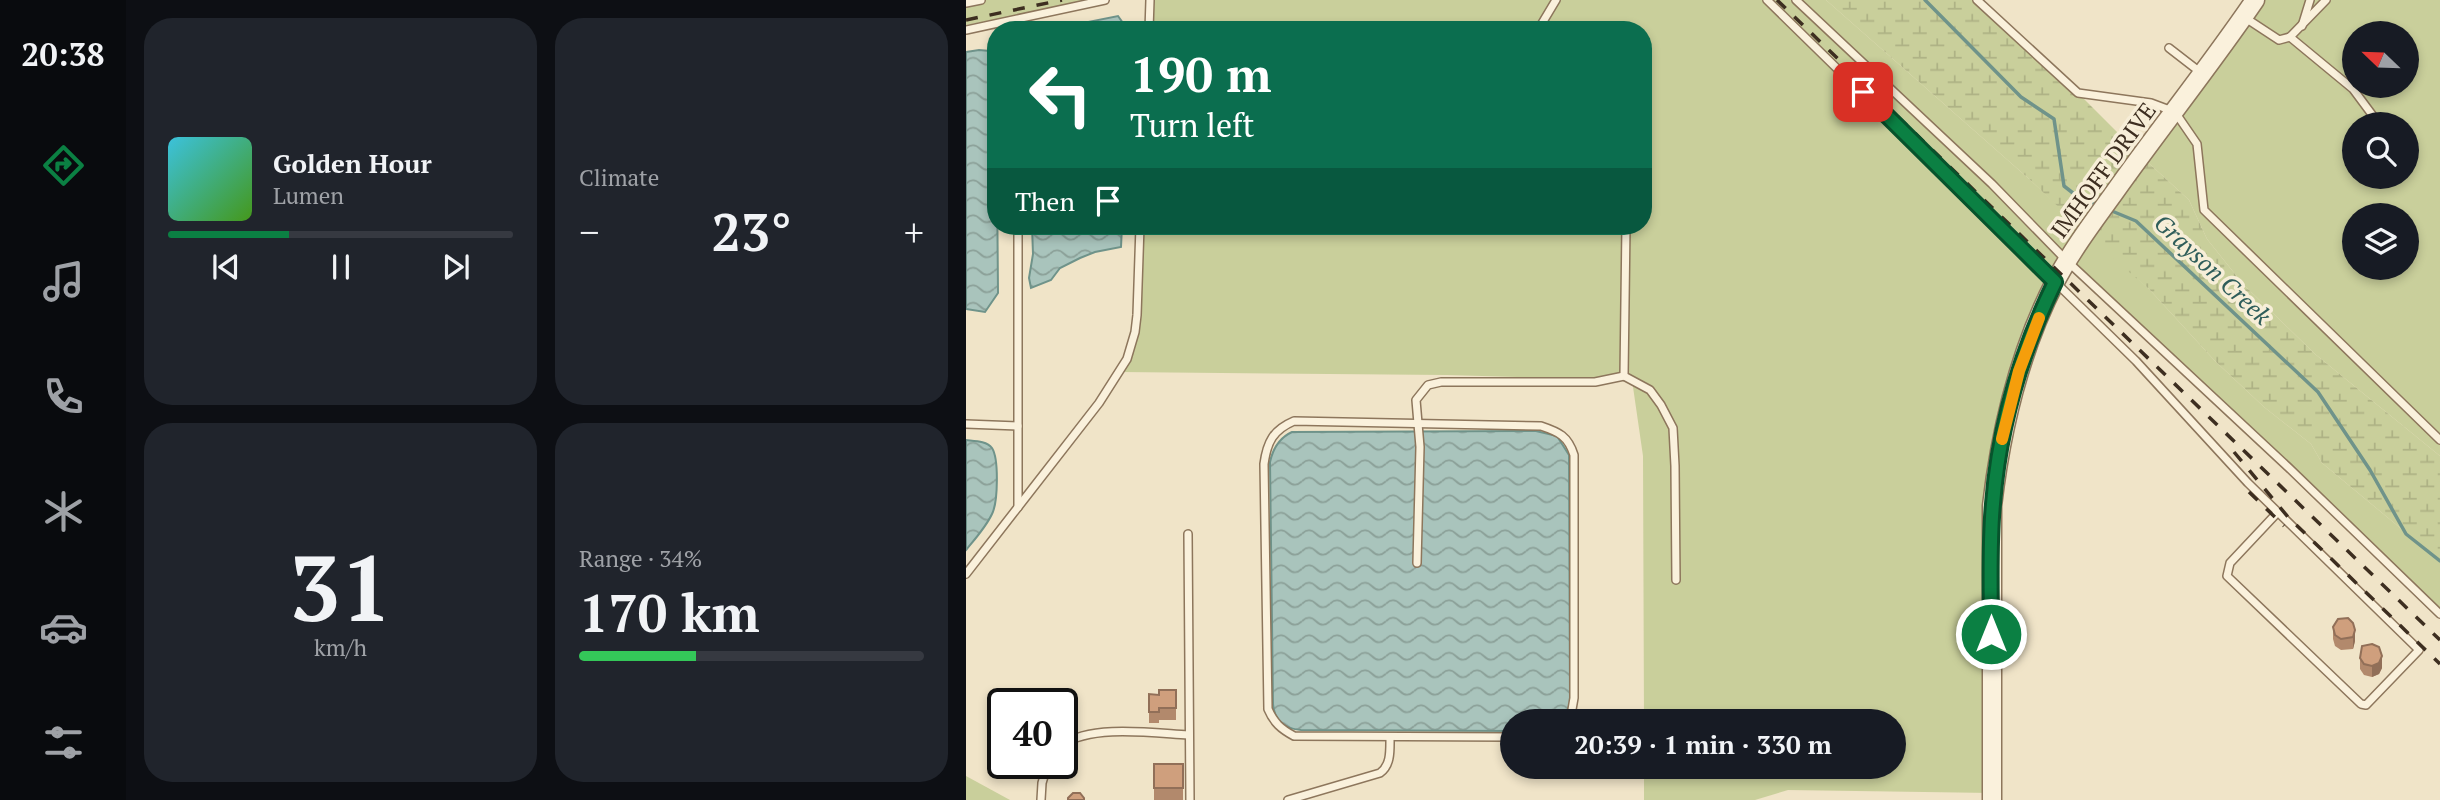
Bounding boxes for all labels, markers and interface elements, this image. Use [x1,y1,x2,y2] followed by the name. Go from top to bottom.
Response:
[2342,21,2418,98] north arrow
[2342,21,2419,280] map controls
[21,33,105,75] text: 20:38
[1130,41,1272,106] text: 190 m
[1015,49,1106,140] icon: left
[1833,62,1893,122] pin
[1844,73,1882,111] icon: arrive
[2043,96,2163,244] street label: IMHOFF DRIVE
[1130,104,1254,146] text: Turn left
[2342,112,2419,189] button: search
[39,141,88,190] icon: directions
[273,146,432,180] text: Golden Hour
[579,162,659,193] text: Climate
[273,180,344,211] text: Lumen
[1089,182,1127,220] icon: arrive
[1015,184,1075,218] text: Then
[711,197,792,266] text: 23°
[2342,203,2419,280] button: layers
[579,207,599,257] text: −
[904,207,924,257] text: +
[2148,207,2279,332] water label: Grayson Creek
[207,248,245,286] icon: previous
[322,248,360,286] icon: pause
[437,248,475,286] icon: next
[39,257,88,306] icon: music
[39,372,88,421] icon: phone
[39,487,88,536] icon: climate
[289,526,392,647] text: 31
[579,543,702,574] text: Range · 34%
[579,578,760,647] text: 170 km
[1954,597,2028,671] position arrow
[39,603,88,652] icon: car
[314,632,367,663] text: km/h
[987,688,1078,779] speed limit sign: 40
[39,718,88,767] icon: filters
[1574,727,1832,761] text: 20:39 · 1 min · 330 m

